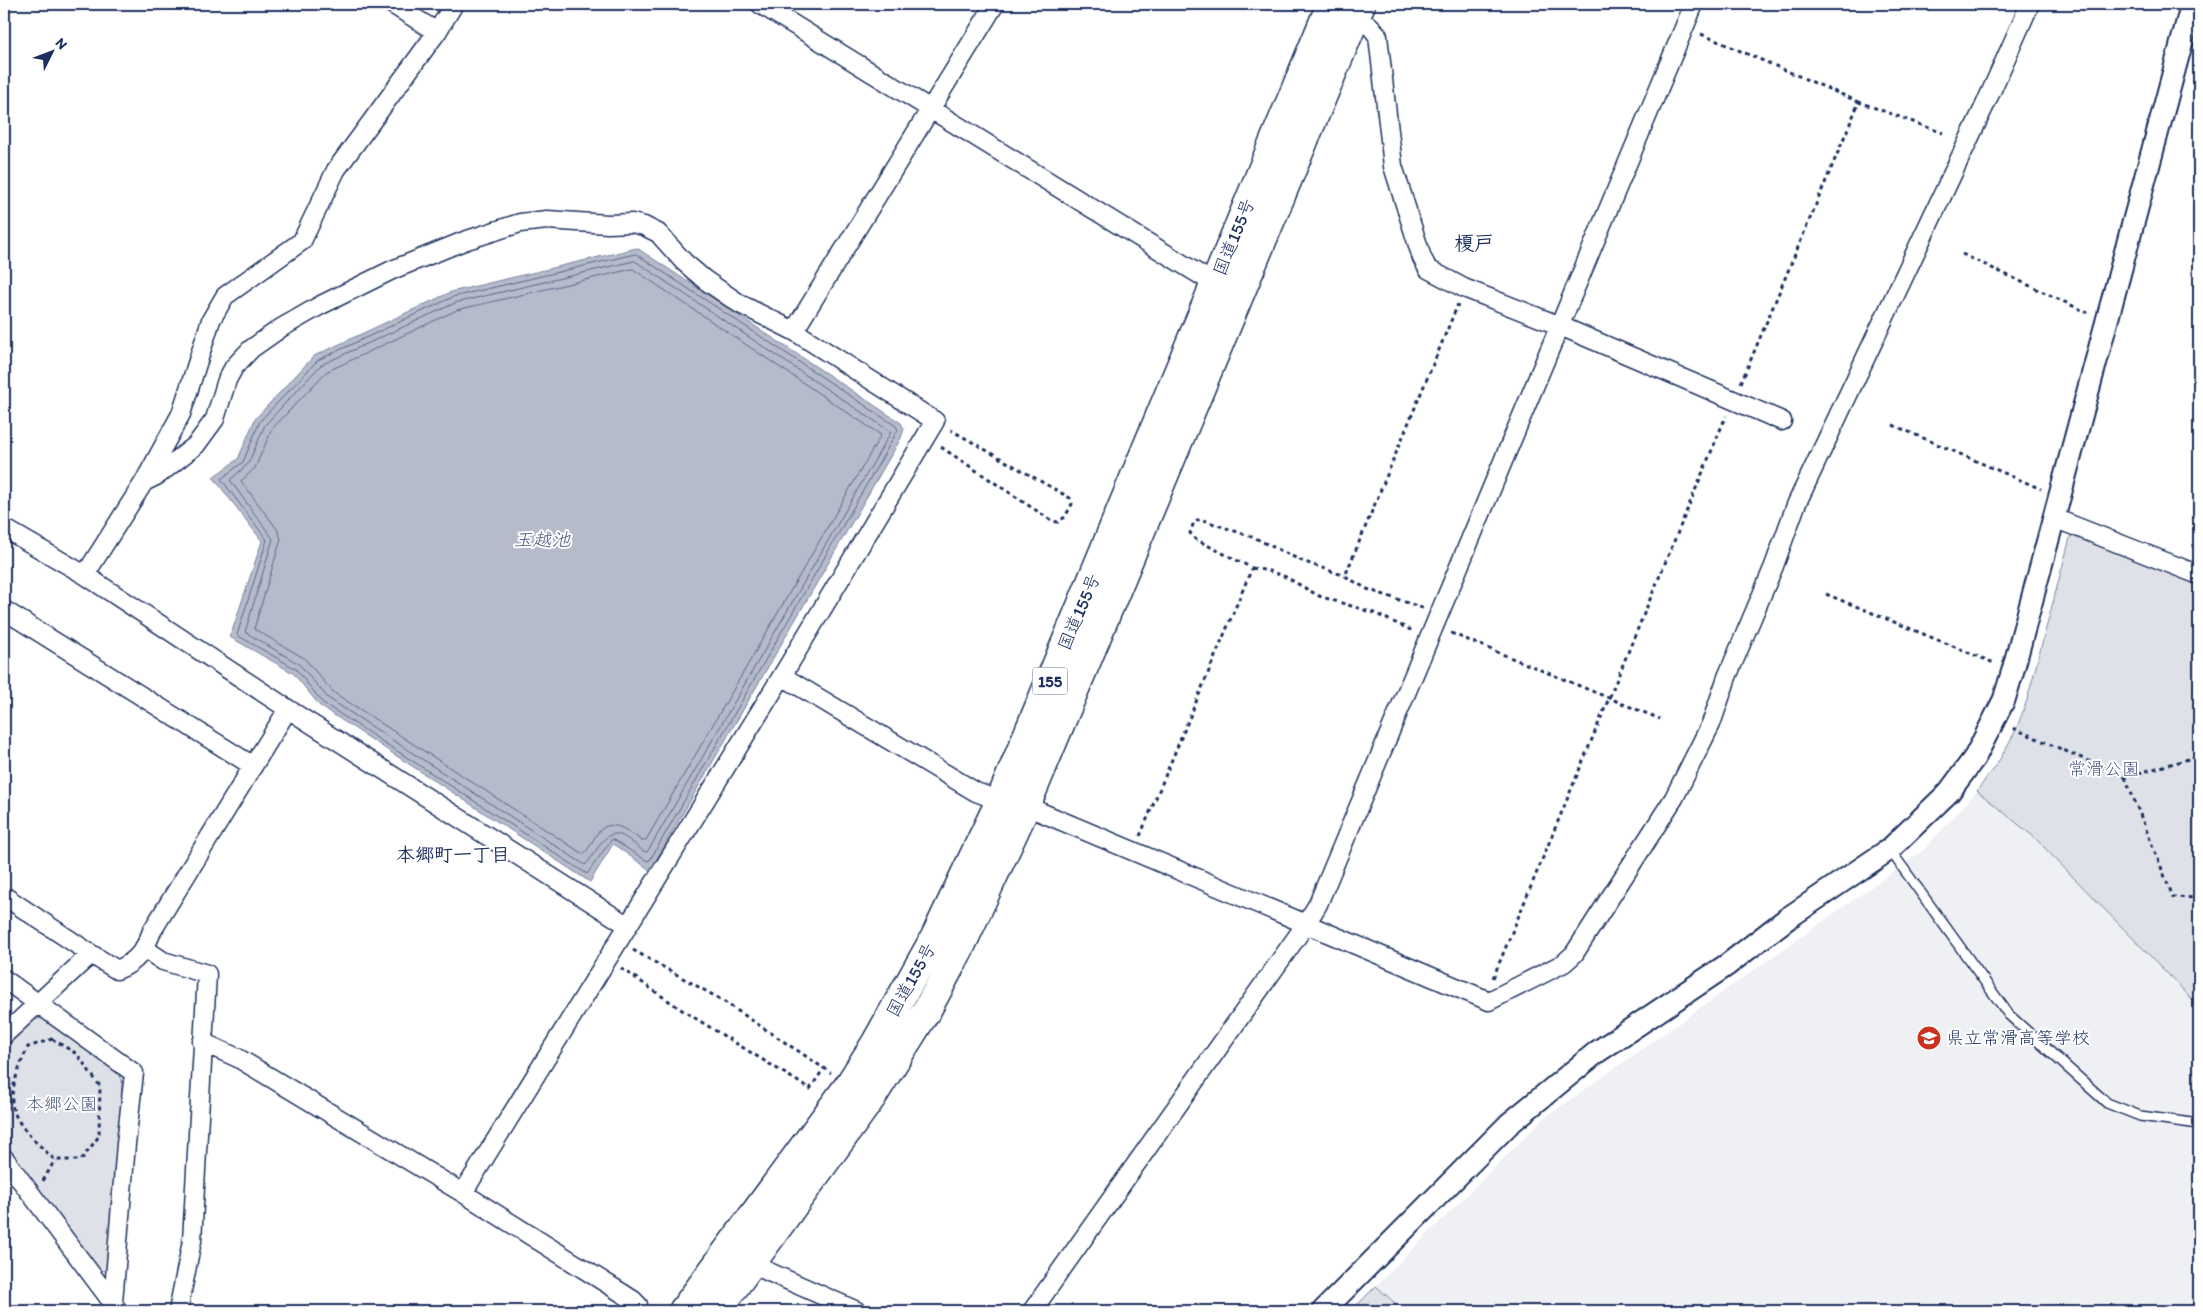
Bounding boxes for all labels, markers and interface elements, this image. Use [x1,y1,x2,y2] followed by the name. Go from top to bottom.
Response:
[28,28,78,78] north arrow
[52,34,71,53] text: N
[1209,195,1259,279] street label: 国道155号
[1454,231,1494,255] district label: 榎戸
[513,528,571,551] water label: 玉越池
[1053,570,1105,654] street label: 国道155号
[1032,668,1068,694] road number: 155
[2068,758,2140,780] park label: 常滑公園
[396,843,510,866] district label: 本郷町一丁目
[882,939,940,1021] street label: 国道155号
[1916,1025,1942,1051] school or university icon: 県立常滑高等学校
[1946,1027,2090,1049] place label: 県立常滑高等学校
[26,1093,98,1115] park label: 本郷公園

